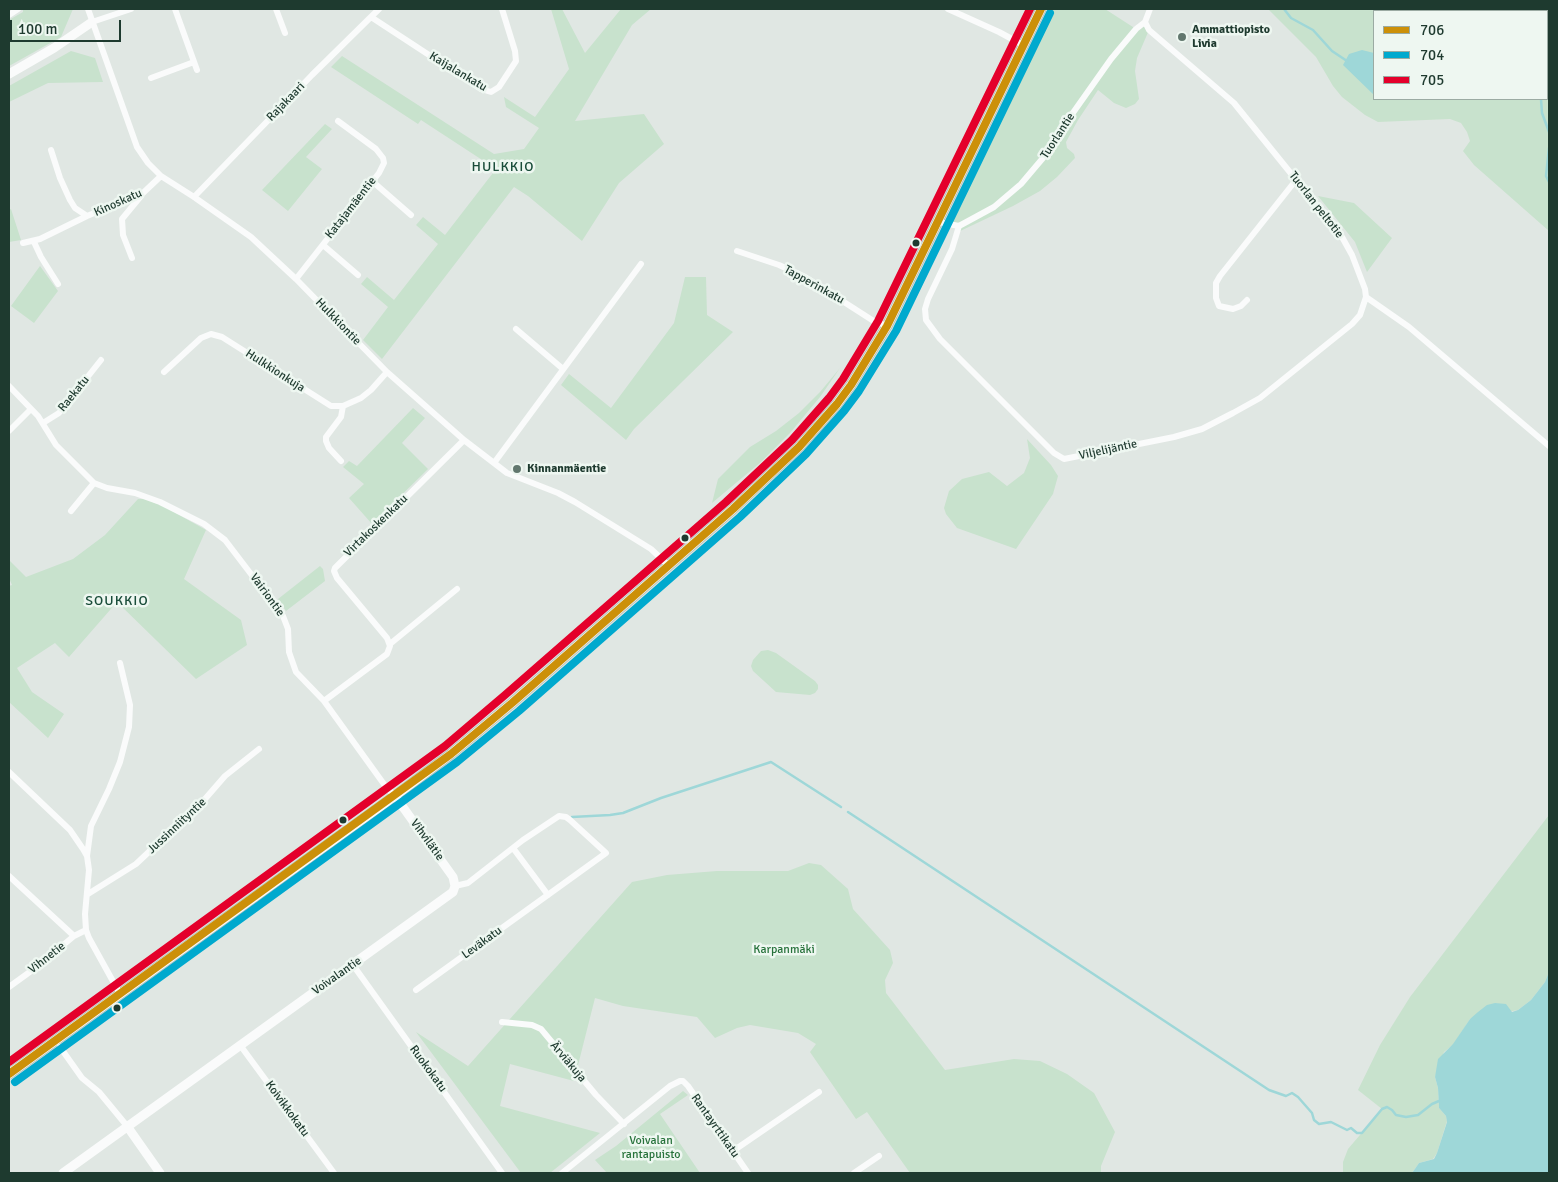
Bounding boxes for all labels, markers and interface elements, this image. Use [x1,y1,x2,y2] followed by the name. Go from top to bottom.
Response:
[12,10,124,42] scale bar
[1373,10,1548,100] legend
[18,20,58,38] text: 100 m
[1420,21,1444,39] text: 706
[1192,23,1270,51] place label: Ammattiopisto Livia
[1176,31,1188,43] marker: Ammattiopisto Livia
[1420,46,1444,64] text: 704
[427,49,489,95] street label: Kaijalankatu
[1420,71,1444,89] text: 705
[264,79,308,125] street label: Rajakaari
[1038,110,1078,162] street label: Tuorlantie
[471,159,535,175] district label: HULKKIO
[1286,169,1346,241] street label: Tuorlan peltotie
[322,174,380,242] street label: Katajamäentie
[92,186,144,220] street label: Kinoskatu
[911,238,921,248] unlabelled marker
[781,262,847,308] street label: Tapperinkatu
[312,296,364,348] street label: Hulkkiontie
[243,346,307,396] street label: Hulkkionkuja
[55,373,93,415] street label: Raekatu
[1078,437,1138,463] street label: Viljelijäntie
[527,462,606,476] place label: Kinnanmäentie
[511,463,523,475] marker: Kinnanmäentie
[341,492,411,560] street label: Virtakoskenkatu
[680,533,690,543] unlabelled marker
[246,571,288,619] street label: Vairiontie
[84,593,150,609] district label: SOUKKIO
[145,795,209,857] street label: Jussinniityntie
[338,815,348,825] unlabelled marker
[407,816,447,864] street label: Vihvilätie
[459,924,505,962] street label: Leväkatu
[26,939,68,977] street label: Vihnetie
[753,943,815,957] park label: Karpanmäki
[310,954,364,998] street label: Voivalantie
[112,1003,122,1013] unlabelled marker
[547,1039,589,1085] street label: Ärviäkuja
[406,1043,450,1095] street label: Ruokokatu
[262,1078,312,1140] street label: Koivikkokatu
[688,1091,742,1161] street label: Rantayrttikatu
[622,1134,680,1162] park label: Voivalan rantapuisto

